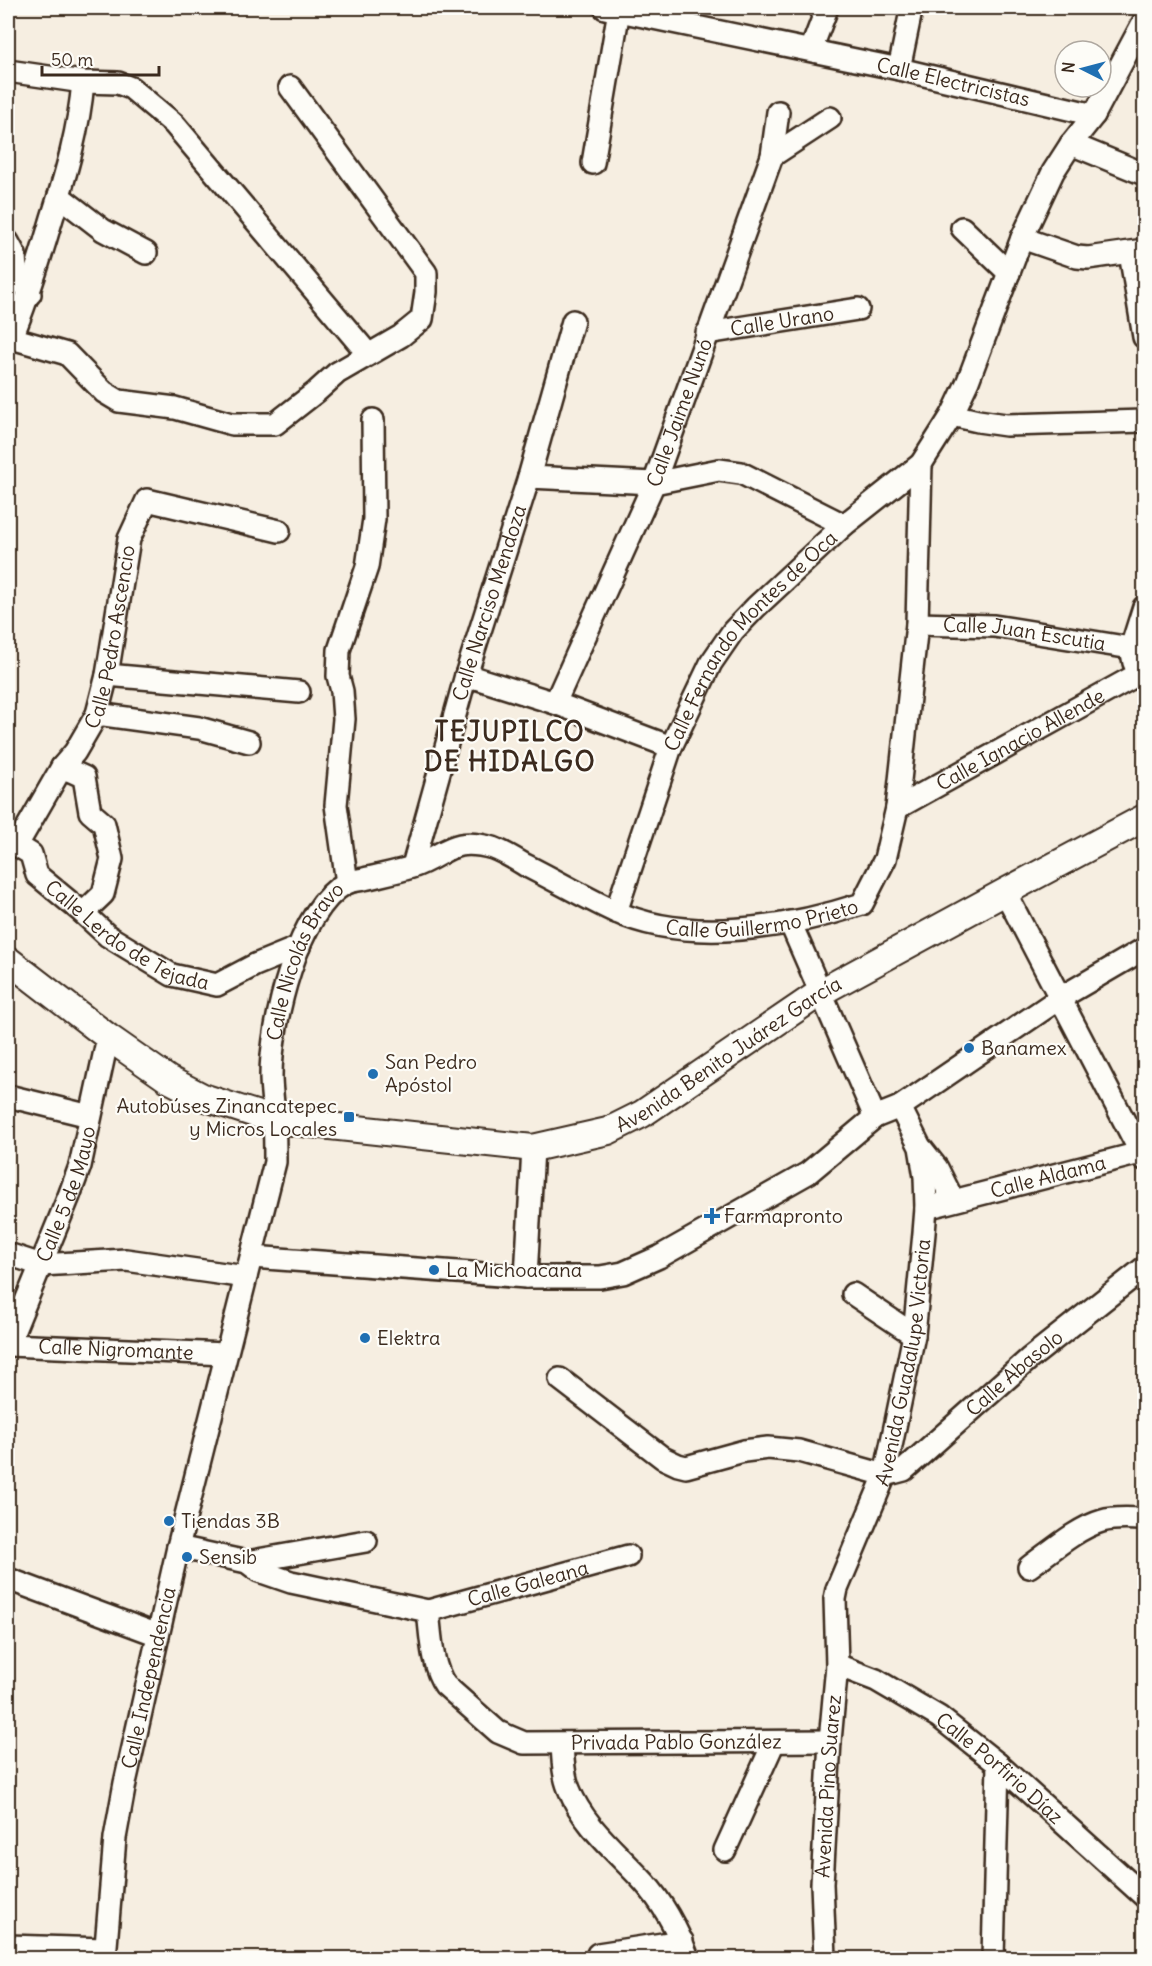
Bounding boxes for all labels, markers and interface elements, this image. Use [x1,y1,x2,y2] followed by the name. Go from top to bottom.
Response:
[42,39,159,77] scale bar
[1053,39,1113,99] north arrow
[51,48,93,71] text: 50 m
[874,52,1032,111] street label: Calle Electricistas
[1058,61,1079,74] text: N
[728,300,836,341] street label: Calle Urano
[641,335,717,490] street label: Calle Jaime Nunó
[446,502,531,703] street label: Calle Narciso Mendoza
[658,525,842,755] street label: Calle Fernando Montes de Oca
[78,543,140,733] street label: Calle Pedro Ascencio
[943,612,1108,656] street label: Calle Juan Escutia
[931,682,1109,796] street label: Calle Ignacio Allende
[424,715,596,778] district label: TEJUPILCO DE HIDALGO
[40,874,211,995] street label: Calle Lerdo de Tejada
[261,876,348,1042] street label: Calle Nicolás Bravo
[664,893,861,942] street label: Calle Guillermo Prieto
[611,970,846,1137] street label: Avenida Benito Juárez García
[981,1035,1067,1060] place label: Banamex
[962,1041,976,1055] marker: Banamex
[385,1049,477,1097] place label: San Pedro Apóstol
[366,1067,380,1081] marker: San Pedro Apóstol
[117,1093,337,1141] place label: Autobúses Zinancatepec y Micros Locales
[342,1110,356,1124] marker: Autobúses Zinancatepec y Micros Locales
[30,1124,100,1266] street label: Calle 5 de Mayo
[987,1149,1108,1203] street label: Calle Aldama
[724,1203,843,1228] place label: Farmapronto
[705,1209,719,1223] marker: Farmapronto
[869,1238,935,1489] street label: Avenida Guadalupe Victoria
[446,1257,582,1282] place label: La Michoacana
[427,1263,441,1277] marker: La Michoacana
[960,1324,1068,1421] street label: Calle Abasolo
[377,1325,440,1350] place label: Elektra
[358,1331,372,1345] marker: Elektra
[38,1333,194,1365] street label: Calle Nigromante
[181,1508,280,1533] place label: Tiendas 3B
[162,1514,176,1528] marker: Tiendas 3B
[199,1544,257,1569] place label: Sensib
[180,1550,194,1564] marker: Sensib
[464,1555,591,1612] street label: Calle Galeana
[116,1585,181,1771] street label: Calle Independencia
[809,1694,846,1878] street label: Avenida Pino Suarez
[931,1707,1069,1829] street label: Calle Porfirio Díaz
[571,1728,782,1755] street label: Privada Pablo González

